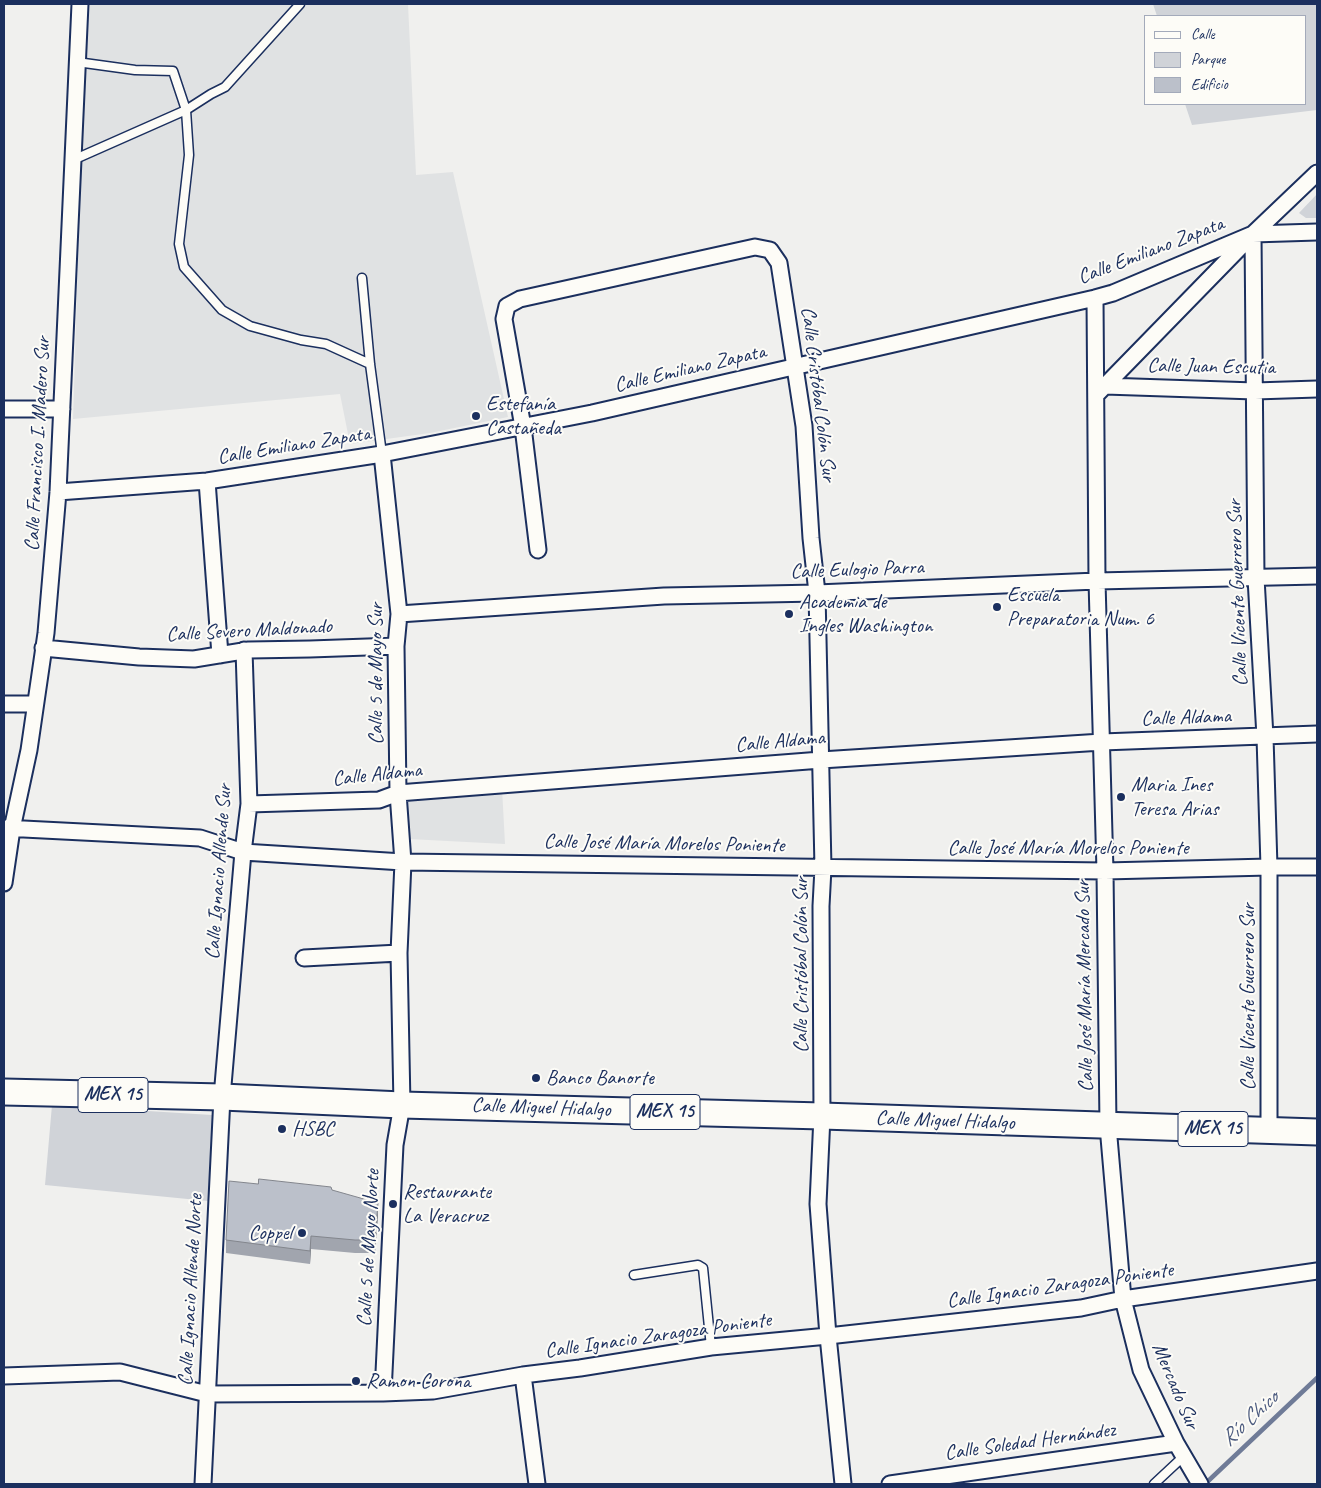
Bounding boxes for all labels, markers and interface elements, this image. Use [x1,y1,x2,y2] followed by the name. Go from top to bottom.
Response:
[1144,15,1306,105] legend
[1191,25,1215,44] text: Calle
[1191,50,1225,69] text: Parque
[1191,75,1228,94] text: Edificio
[1074,212,1228,290] street label: Calle Emiliano Zapata
[795,305,841,483] street label: Calle Cristóbal Colón Sur
[20,336,56,552] street label: Calle Francisco I. Madero Sur
[612,339,768,399] street label: Calle Emiliano Zapata
[1147,353,1275,381] street label: Calle Juan Escutia
[486,391,561,441] place label: Estefanía Castañeda
[470,410,482,422] marker: Estefanía Castañeda
[216,421,372,471] street label: Calle Emiliano Zapata
[1222,499,1254,687] street label: Calle Vicente Guerrero Sur
[790,555,924,585] street label: Calle Eulogio Parra
[1007,582,1154,632] place label: Escuela Preparatoria Num. 6
[799,589,932,639] place label: Academia de Ingles Washington
[991,601,1003,613] marker: Escuela Preparatoria Num. 6
[363,603,389,745] street label: Calle 5 de Mayo Sur
[783,608,795,620] marker: Academia de Ingles Washington
[166,614,332,648] street label: Calle Severo Maldonado
[1141,704,1231,732] street label: Calle Aldama
[734,726,826,758] street label: Calle Aldama
[331,758,423,792] street label: Calle Aldama
[1131,772,1218,822] place label: Maria Ines Teresa Arias
[200,783,238,961] street label: Calle Ignacio Allende Sur
[1115,791,1127,803] marker: Maria Ines Teresa Arias
[543,829,785,859] street label: Calle José María Morelos Poniente
[948,835,1188,861] street label: Calle José María Morelos Poniente
[788,877,814,1053] street label: Calle Cristóbal Colón Sur
[1071,880,1099,1092] street label: Calle José María Mercado Sur
[1235,904,1261,1090] street label: Calle Vicente Guerrero Sur
[546,1065,654,1091] place label: Banco Banorte
[530,1072,542,1084] marker: Banco Banorte
[78,1078,148,1112] road number: MEX 15
[471,1093,611,1123] street label: Calle Miguel Hidalgo
[630,1094,700,1130] road number: MEX 15
[875,1106,1015,1136] street label: Calle Miguel Hidalgo
[1178,1112,1248,1146] road number: MEX 15
[292,1116,334,1142] place label: HSBC
[276,1123,288,1135] marker: HSBC
[352,1169,386,1327] street label: Calle 5 de Mayo Norte
[403,1179,491,1229] place label: Restaurante La Veracruz
[173,1193,209,1387] street label: Calle Ignacio Allende Norte
[387,1198,399,1210] marker: Restaurante La Veracruz
[248,1220,292,1246] place label: Coppel
[296,1227,308,1239] marker: Coppel
[945,1258,1175,1314] street label: Calle Ignacio Zaragoza Poniente
[543,1308,773,1364] street label: Calle Ignacio Zaragoza Poniente
[1146,1339,1204,1433] street label: Mercado Sur
[366,1368,470,1394] place label: Ramon Corona
[350,1375,362,1387] marker: Ramon Corona
[1216,1386,1284,1452] water label: Río Chico
[943,1418,1117,1466] street label: Calle Soledad Hernández

